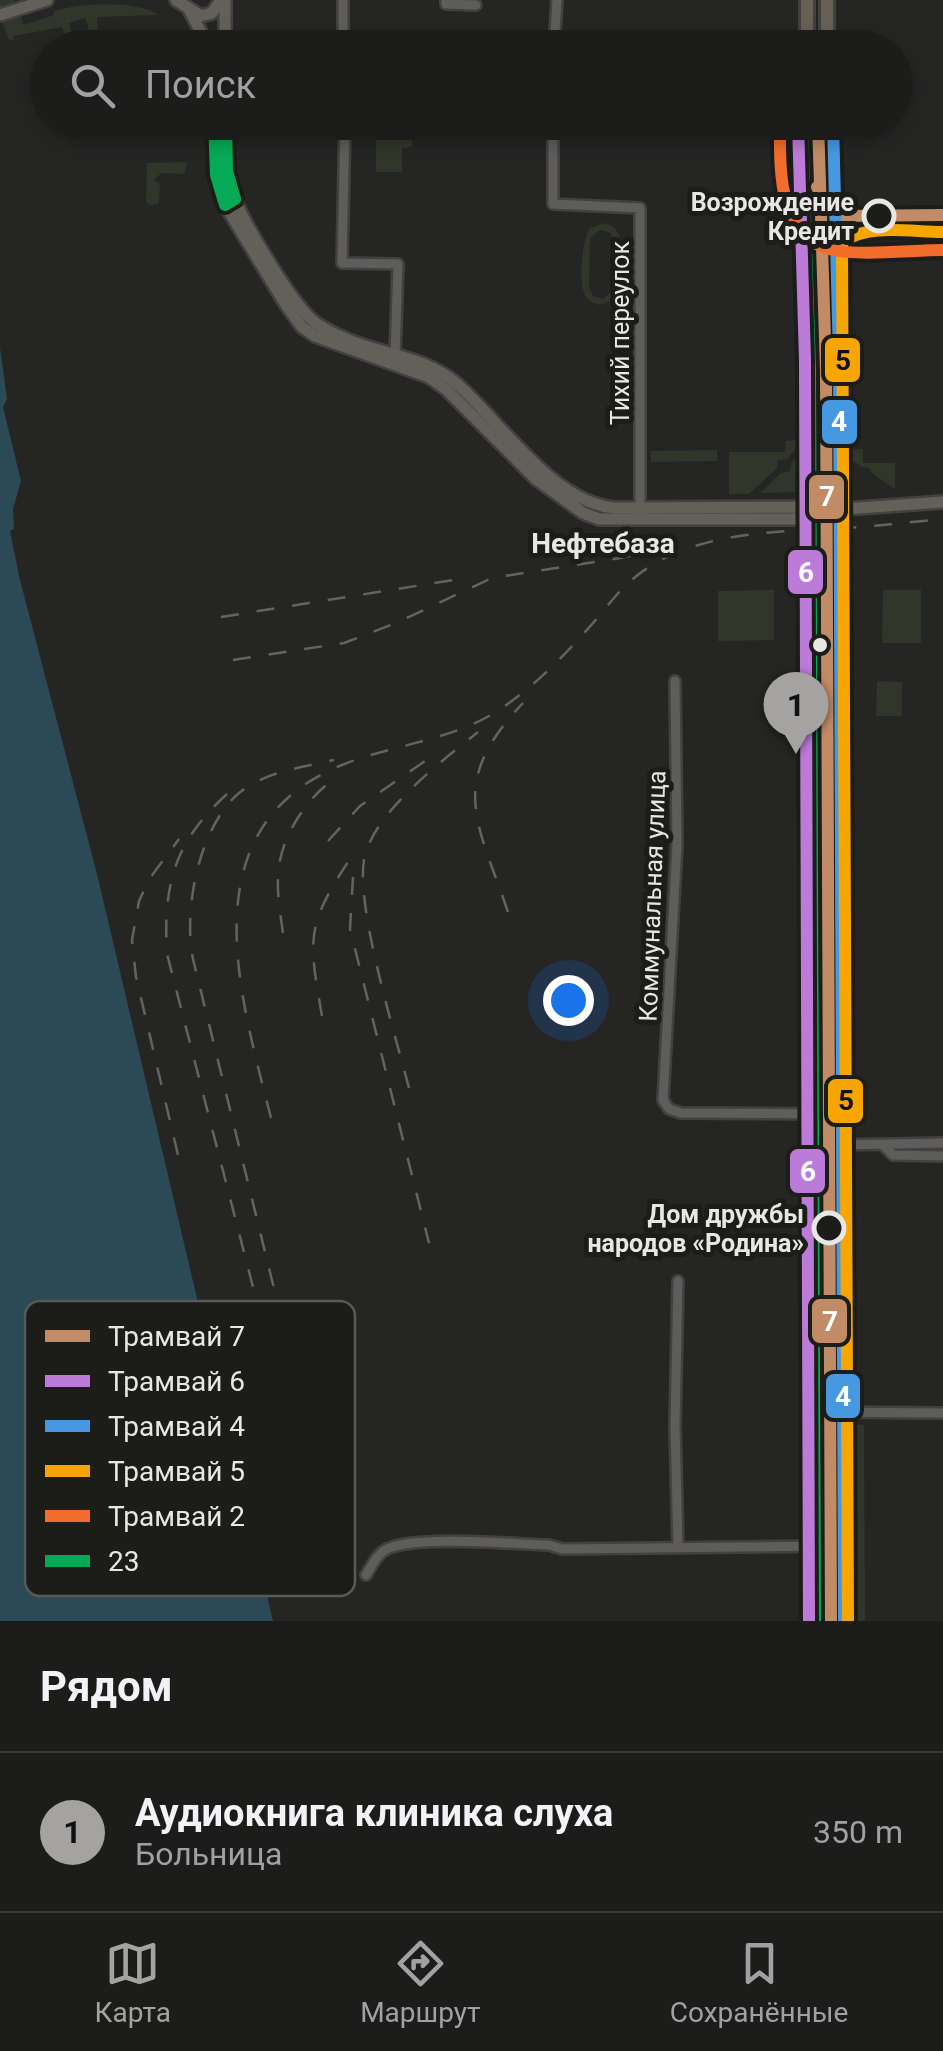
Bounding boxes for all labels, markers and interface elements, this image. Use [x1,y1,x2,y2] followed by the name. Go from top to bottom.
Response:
[30,30,913,140] search box
[65,58,120,113] icon: search
[145,63,256,107] text: Поиск
[691,188,854,246] place label: Возрождение Кредит
[863,200,895,232] marker: Возрождение Кредит
[606,241,635,425] street label: Тихий переулок
[823,336,862,384] line badge: 5
[835,344,851,377] text: 5
[820,398,859,446] line badge: 4
[831,405,847,438] text: 4
[807,473,846,521] line badge: 7
[819,480,835,513] text: 7
[531,527,675,560] district label: Нефтебаза
[786,548,825,596] line badge: 6
[798,556,814,589] text: 6
[810,635,830,655] unlabelled marker
[764,672,828,754] pin: 1
[634,770,671,1022] street label: Коммунальная улица
[543,975,594,1026] your location
[826,1077,865,1125] line badge: 5
[838,1084,854,1117] text: 5
[788,1147,827,1195] line badge: 6
[800,1155,816,1188] text: 6
[587,1200,804,1258] place label: Дом дружбы народов «Родина»
[813,1212,845,1244] marker: Дом дружбы народов «Родина»
[810,1297,849,1345] line badge: 7
[25,1301,355,1596] legend
[822,1305,838,1338] text: 7
[108,1320,245,1353] text: Трамвай 7
[108,1365,245,1398] text: Трамвай 6
[824,1372,862,1420] line badge: 4
[835,1380,851,1413] text: 4
[108,1410,245,1443] text: Трамвай 4
[108,1455,245,1488] text: Трамвай 5
[108,1500,245,1533] text: Трамвай 2
[108,1545,139,1578] text: 23
[40,1662,173,1711] text: Рядом
[135,1791,613,1835] text: Аудиокнига клиника слуха
[63,1813,82,1851] text: 1
[813,1813,903,1851] text: 350 m
[135,1835,282,1873] text: Больница
[95,1936,171,2029] tab: Карта
[360,1936,481,2029] tab: Маршрут
[670,1936,848,2029] tab: Сохранённые

